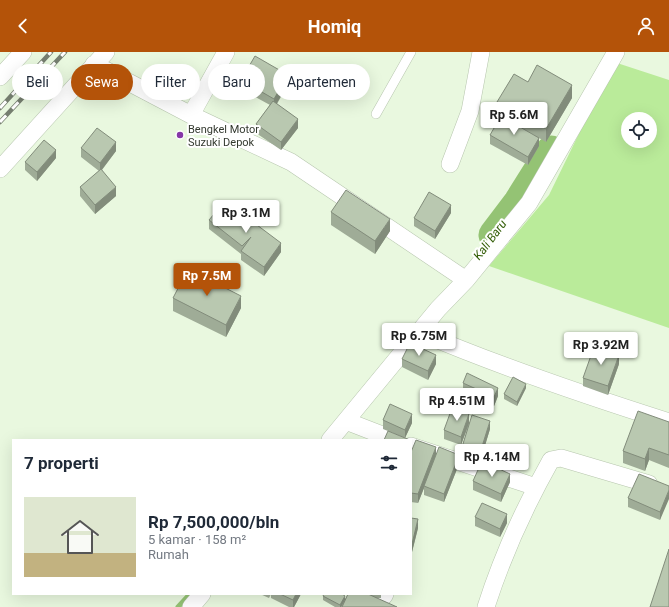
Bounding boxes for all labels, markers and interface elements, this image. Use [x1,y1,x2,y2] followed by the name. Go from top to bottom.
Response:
[12,15,34,37] icon: back
[635,15,657,37] icon: person
[308,16,361,37] text: Homiq
[12,64,63,100] chip: Beli
[71,64,133,100] chip: Sewa
[141,64,200,100] chip: Filter
[208,64,265,100] chip: Baru
[273,64,370,100] chip: Apartemen
[477,102,551,136] pin: Rp 5.6M
[490,107,538,122] text: Rp 5.6M
[621,112,657,148] map controls
[621,112,657,148] button: locate
[188,123,259,149] place label: Bengkel Motor Suzuki Depok
[175,130,185,140] marker: Bengkel Motor Suzuki Depok
[209,200,283,234] pin: Rp 3.1M
[222,205,270,220] text: Rp 3.1M
[471,217,510,263] water label: Kali Baru
[170,263,244,297] pin: Rp 7.5M
[183,268,231,283] text: Rp 7.5M
[378,323,460,357] pin: Rp 6.75M
[391,328,447,343] text: Rp 6.75M
[560,332,642,366] pin: Rp 3.92M
[573,337,629,352] text: Rp 3.92M
[416,388,498,422] pin: Rp 4.51M
[429,393,485,408] text: Rp 4.51M
[451,444,533,478] pin: Rp 4.14M
[464,449,520,464] text: Rp 4.14M
[378,452,400,474] icon: filters
[24,453,99,473] text: 7 properti
[148,512,279,532] text: Rp 7,500,000/bln
[56,513,104,561] icon: home
[148,532,246,547] text: 5 kamar · 158 m²
[148,547,189,562] text: Rumah

